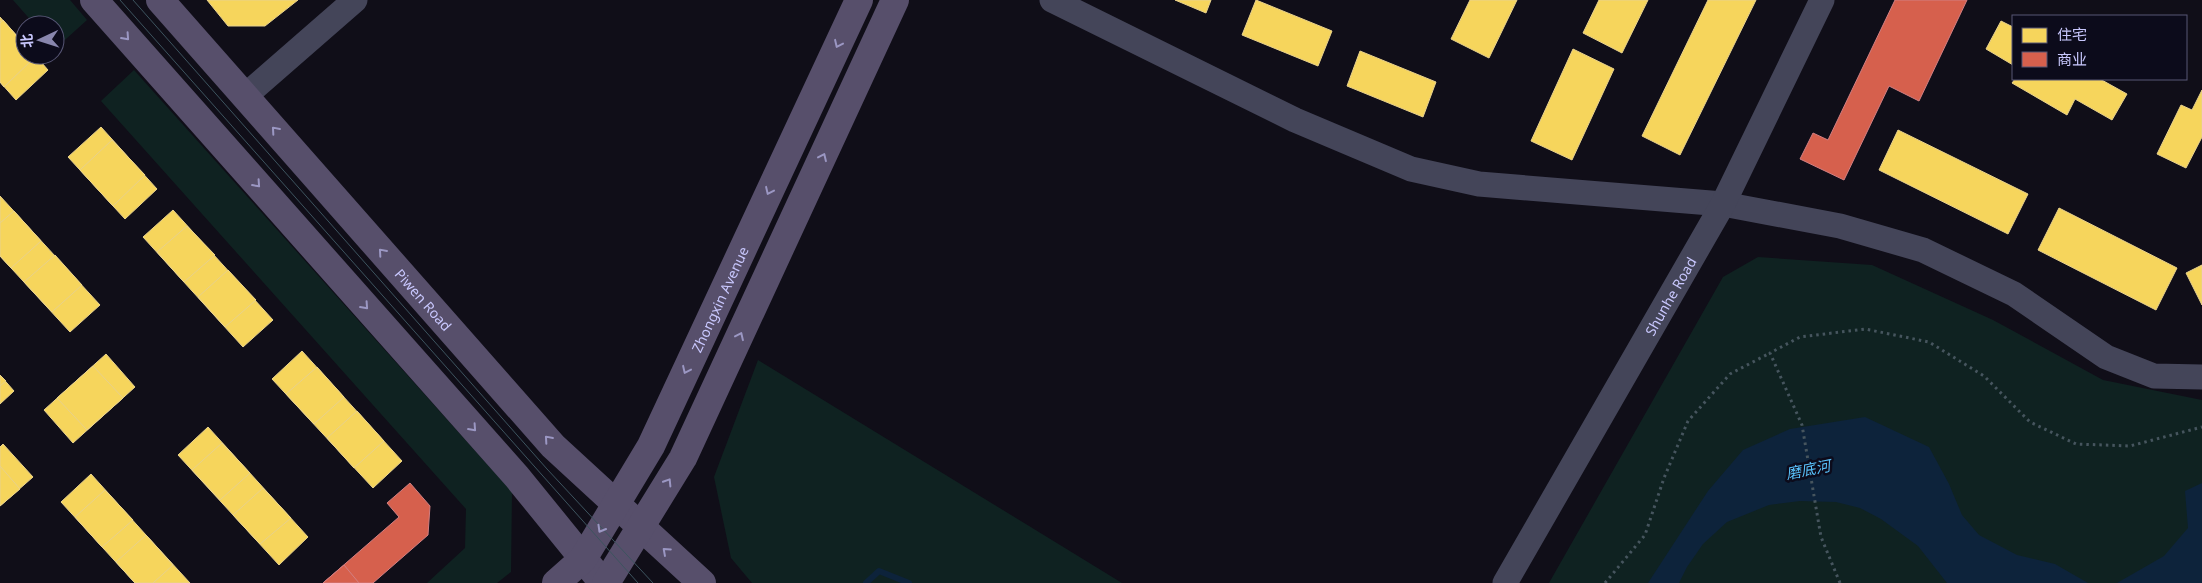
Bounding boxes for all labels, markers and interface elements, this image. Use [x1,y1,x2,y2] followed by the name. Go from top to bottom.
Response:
[15,15,65,65] north arrow
[2012,15,2187,80] legend
[2057,24,2087,44] text: 住宅
[121,31,130,40] one-way arrow
[17,33,36,49] text: 北
[834,39,844,48] one-way arrow
[2057,49,2087,69] text: 商业
[272,126,281,135] one-way arrow
[816,153,827,162] one-way arrow
[252,179,261,188] one-way arrow
[766,186,776,195] one-way arrow
[687,243,752,355] street label: Zhongxin Avenue
[379,248,388,257] one-way arrow
[1640,253,1700,339] street label: Shunhe Road
[391,264,456,335] street label: Piwen Road
[359,301,368,310] one-way arrow
[733,332,744,341] one-way arrow
[682,365,692,374] one-way arrow
[467,422,476,431] one-way arrow
[544,436,553,445] one-way arrow
[1784,454,1835,483] water label: 磨底河
[662,478,672,487] one-way arrow
[598,524,608,533] one-way arrow
[662,547,671,556] one-way arrow

